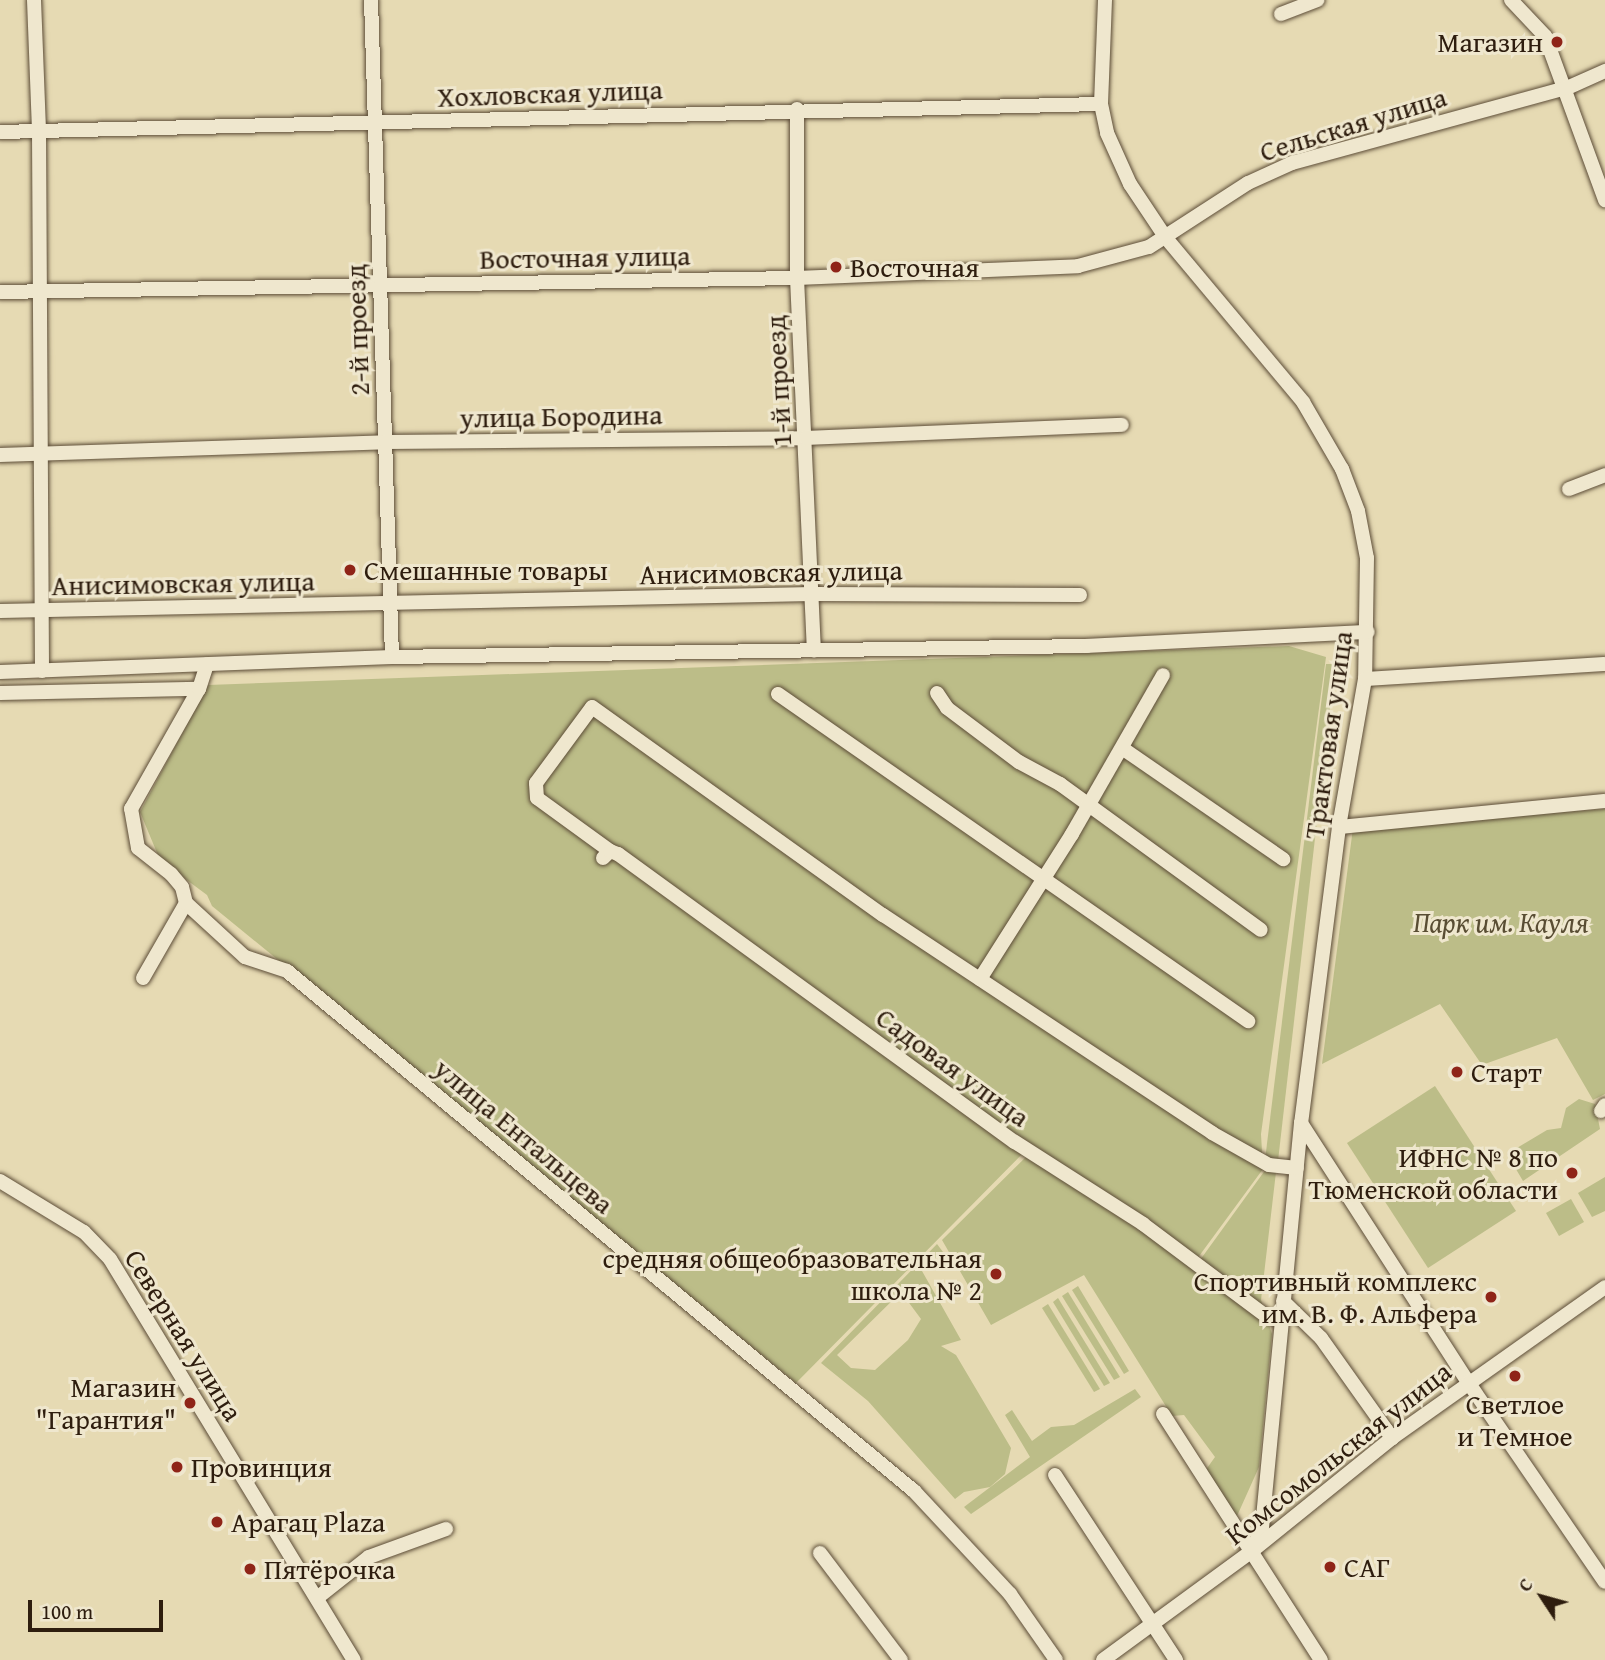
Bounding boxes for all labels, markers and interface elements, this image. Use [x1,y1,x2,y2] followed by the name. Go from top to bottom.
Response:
[1437,25,1543,59] place label: Магазин
[1549,34,1565,50] marker: Магазин
[437,72,663,114] street label: Хохловская улица
[1256,80,1450,168] street label: Сельская улица
[479,238,691,276] street label: Восточная улица
[850,250,979,284] place label: Восточная
[828,259,844,275] marker: Восточная
[338,264,376,396] street label: 2-й проезд
[758,314,798,448] street label: 1-й проезд
[459,397,663,435] street label: улица Бородина
[364,553,608,587] place label: Смешанные товары
[639,553,903,591] street label: Анисимовская улица
[342,562,358,578] marker: Смешанные товары
[51,564,315,602] street label: Анисимовская улица
[1297,629,1359,841] street label: Трактовая улица
[1413,905,1589,939] park label: Парк им. Кауля
[870,1000,1036,1134] street label: Садовая улица
[428,1051,620,1221] street label: улица Ентальцева
[1471,1055,1542,1089] place label: Старт
[1449,1064,1465,1080] marker: Старт
[1309,1140,1558,1206] place label: ИФНС № 8 по Тюменской области
[1564,1165,1580,1181] marker: ИФНС № 8 по Тюменской области
[602,1241,982,1307] place label: средняя общеобразовательная школа № 2
[118,1243,250,1427] street label: Северная улица
[1194,1264,1477,1330] place label: Спортивный комплекс им. В. Ф. Альфера
[988,1266,1004,1282] marker: средняя общеобразовательная школа № 2
[1483,1289,1499,1305] marker: Спортивный комплекс им. В. Ф. Альфера
[1218,1354,1458,1552] street label: Комсомольская улица
[1507,1368,1523,1384] marker: Светлое и Темное
[35,1370,176,1436] place label: Магазин "Гарантия"
[1457,1387,1573,1453] place label: Светлое и Темное
[182,1395,198,1411] marker: Магазин "Гарантия"
[191,1450,332,1484] place label: Провинция
[169,1459,185,1475] marker: Провинция
[231,1505,385,1539] place label: Арагац Plaza
[209,1514,225,1530] marker: Арагац Plaza
[1344,1550,1390,1584] place label: САГ
[264,1552,395,1586] place label: Пятёрочка
[1322,1559,1338,1575] marker: САГ
[242,1561,258,1577] marker: Пятёрочка
[1507,1562,1577,1632] north arrow
[1511,1572,1539,1597] text: С
[32,1586,166,1630] scale bar
[41,1596,93,1627] text: 100 m

